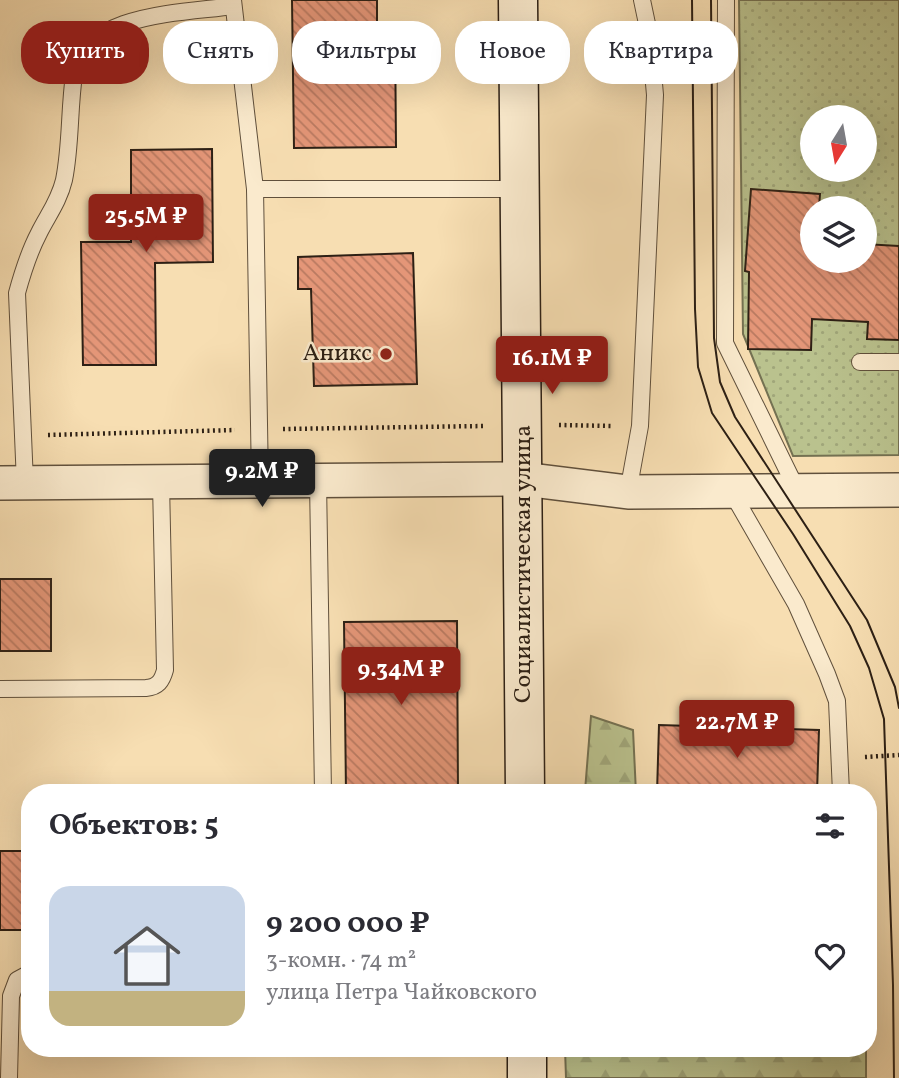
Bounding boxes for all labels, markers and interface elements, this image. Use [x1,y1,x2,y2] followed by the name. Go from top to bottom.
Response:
[21,21,149,84] chip: Купить
[163,21,278,84] chip: Снять
[292,21,441,84] chip: Фильтры
[455,21,570,84] chip: Новое
[584,21,738,84] chip: Квартира
[800,105,877,182] north arrow
[800,105,877,273] map controls
[81,194,211,254] pin: 25.5M ₽
[800,196,877,273] button: layers
[105,201,188,233] text: 25.5M ₽
[487,336,617,396] pin: 16.1M ₽
[303,337,372,371] place label: Аникс
[512,343,592,375] text: 16.1M ₽
[378,346,394,362] marker: Аникс
[507,425,541,703] street label: Социалистическая улица
[205,449,319,509] pin: 9.2M ₽
[225,456,299,488] text: 9.2M ₽
[336,648,466,707] pin: 9.34M ₽
[357,654,445,686] text: 9.34M ₽
[672,700,802,760] pin: 22.7M ₽
[695,707,779,739] text: 22.7M ₽
[49,805,219,847] text: Объектов: 5
[811,807,849,845] icon: filters
[266,903,430,945] text: 9 200 000 ₽
[105,914,189,998] icon: home
[811,937,849,975] icon: heart
[266,945,416,977] text: 3-комн. · 74 m²
[266,977,537,1009] text: улица Петра Чайковского

